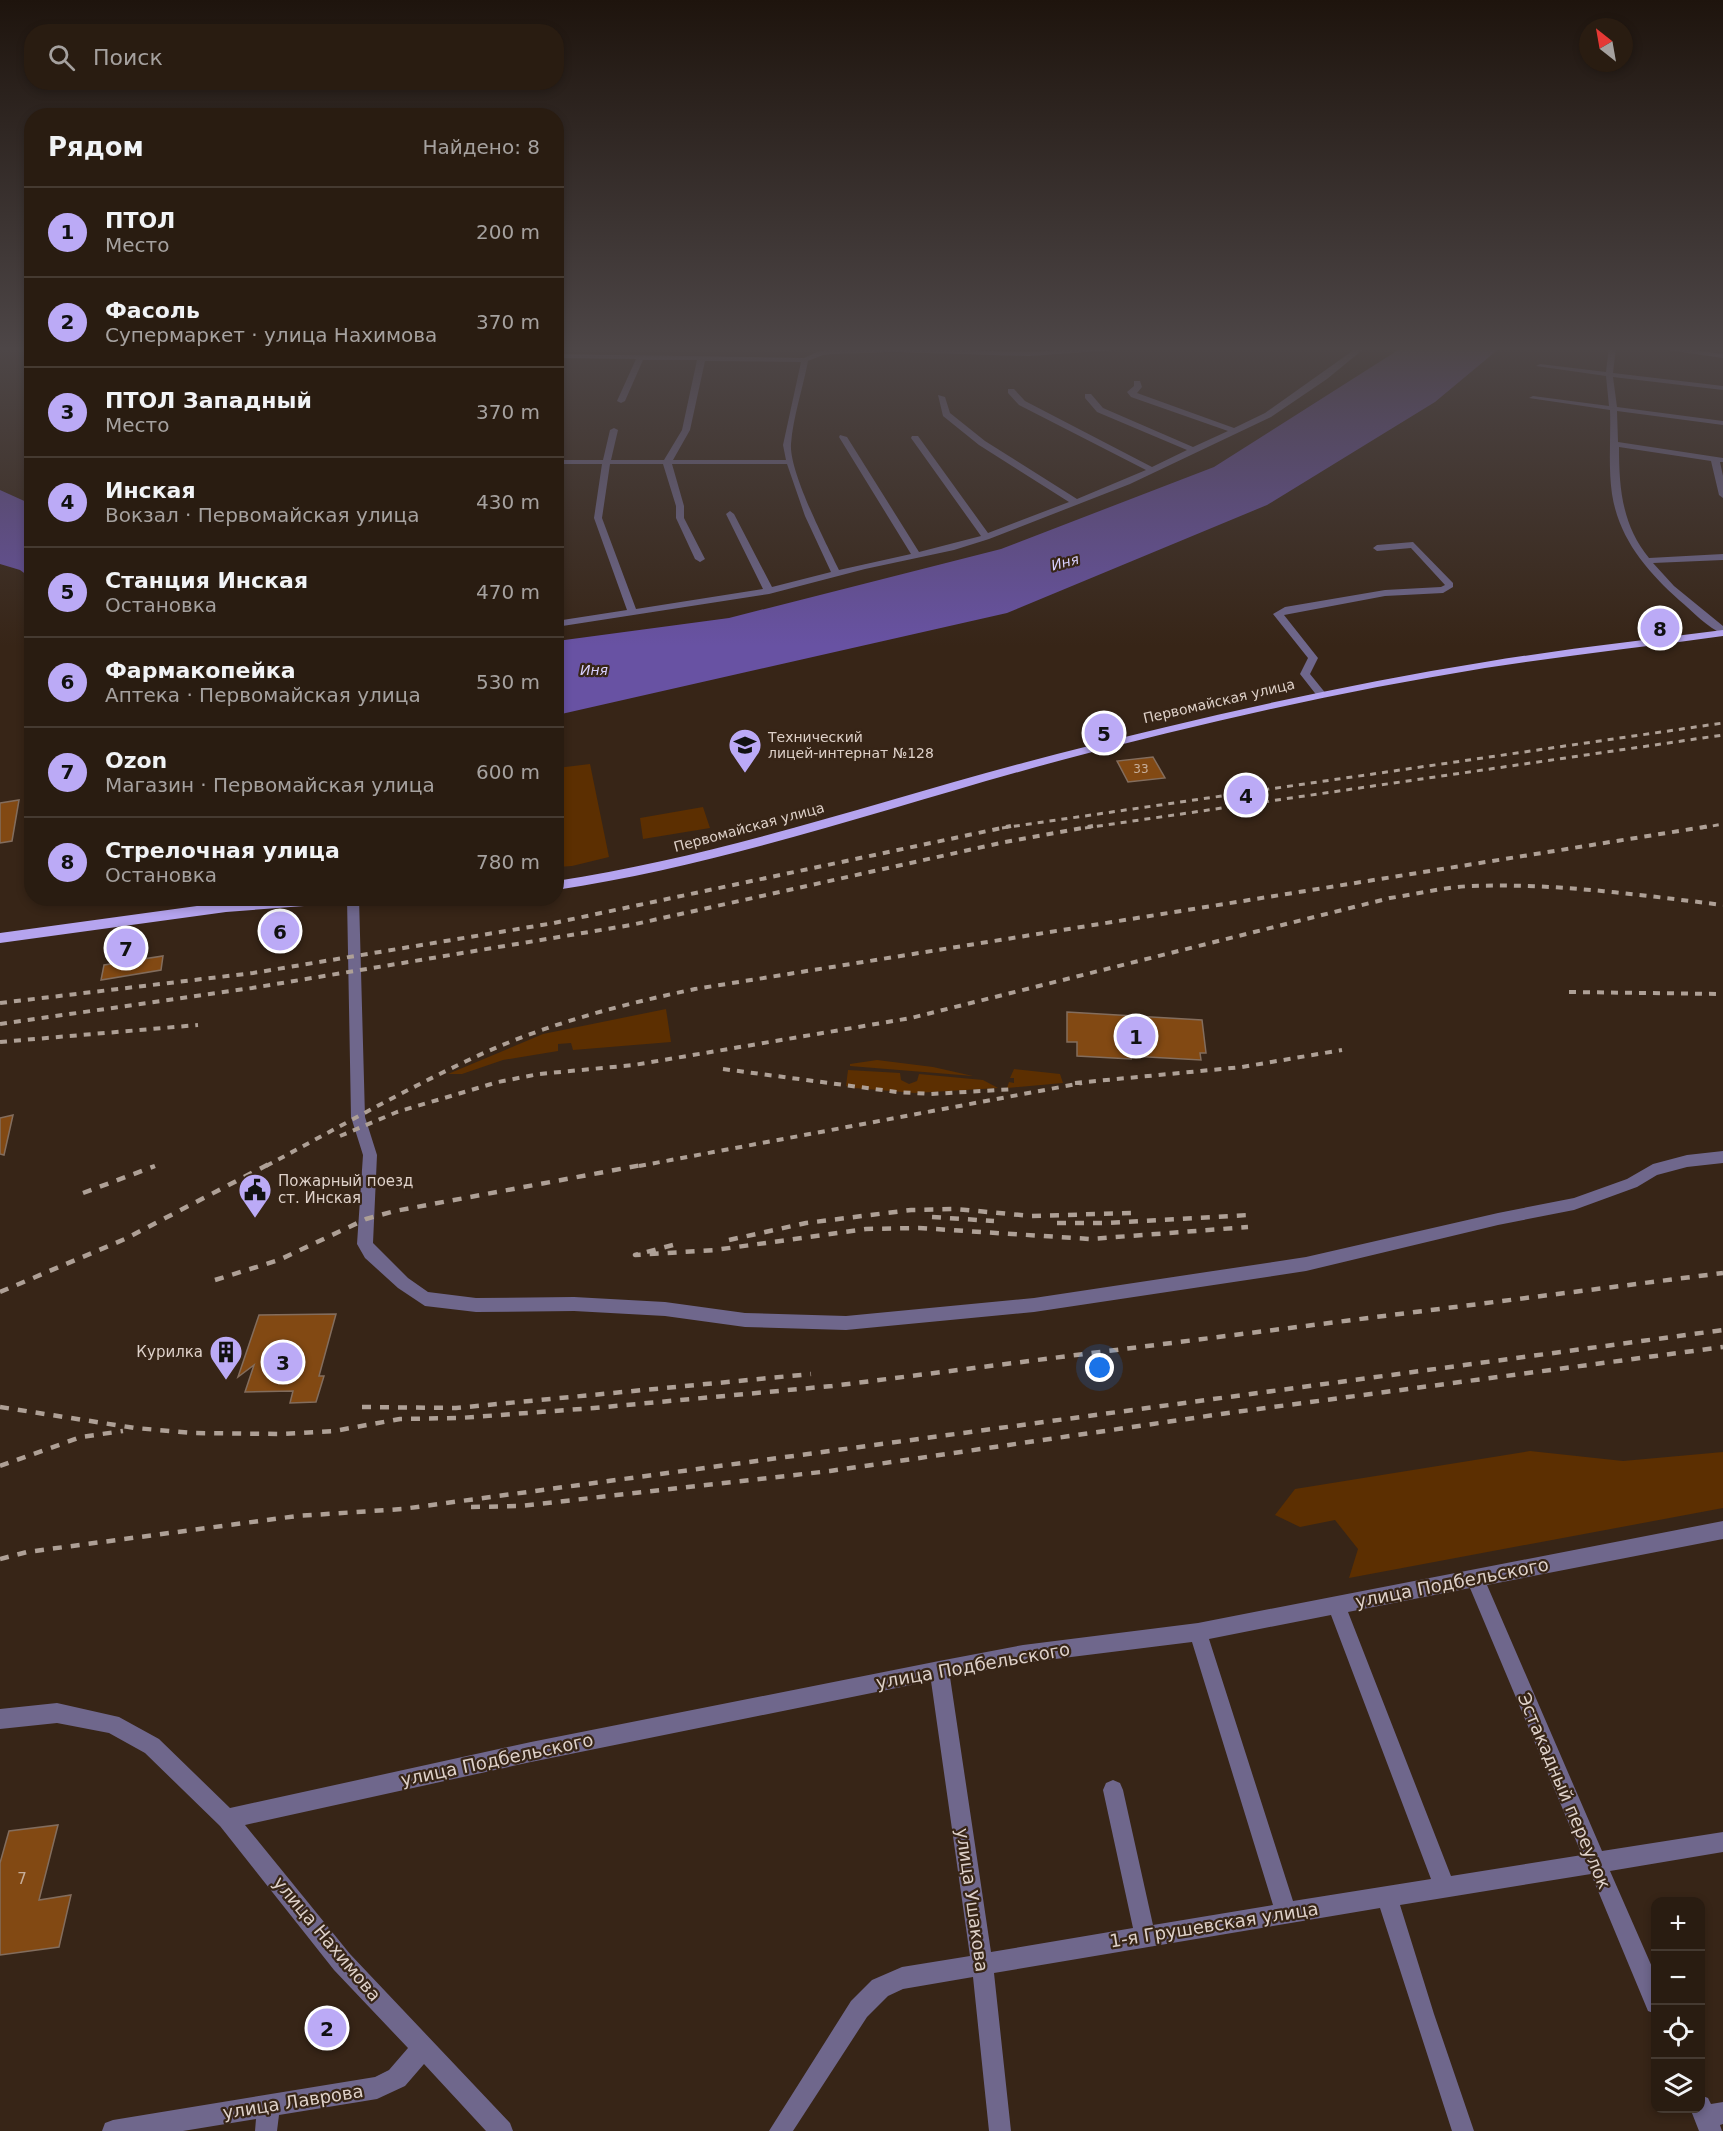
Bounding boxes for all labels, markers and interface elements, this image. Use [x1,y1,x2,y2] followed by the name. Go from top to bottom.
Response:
[1579,18,1633,72] north arrow
[24,24,564,90] search box
[45,41,78,74] icon: search
[93,45,163,70] text: Поиск
[48,132,144,162] text: Рядом
[422,135,540,159] text: Найдено: 8
[105,208,175,233] text: ПТОЛ
[61,220,74,244] text: 1
[476,220,540,244] text: 200 m
[105,233,169,257] text: Место
[105,298,200,323] text: Фасоль
[61,310,74,334] text: 2
[476,310,540,334] text: 370 m
[105,323,437,347] text: Супермаркет · улица Нахимова
[105,388,312,413] text: ПТОЛ Западный
[61,400,74,424] text: 3
[476,400,540,424] text: 370 m
[105,413,169,437] text: Место
[105,478,196,503] text: Инская
[61,490,74,514] text: 4
[476,490,540,514] text: 430 m
[105,503,419,527] text: Вокзал · Первомайская улица
[1049,551,1081,573] water label: Иня
[105,568,308,593] text: Станция Инская
[61,580,74,604] text: 5
[476,580,540,604] text: 470 m
[105,593,217,617] text: Остановка
[1640,606,1680,650] pin: 8
[105,658,296,683] text: Фармакопейка
[580,662,608,678] water label: Иня
[61,670,74,694] text: 6
[476,670,540,694] text: 530 m
[1142,676,1296,726] street label: Первомайская улица
[105,683,421,707] text: Аптека · Первомайская улица
[1084,710,1124,756] pin: 5
[727,727,763,774] school or university icon: Технический лицей-интернат №128
[767,729,934,761] place label: Технический лицей-интернат №128
[105,748,167,773] text: Ozon
[61,760,74,784] text: 7
[476,760,540,784] text: 600 m
[1133,762,1149,776] house number: 33
[1226,772,1266,818] pin: 4
[105,773,435,797] text: Магазин · Первомайская улица
[672,799,826,855] street label: Первомайская улица
[105,838,340,863] text: Стрелочная улица
[61,850,74,874] text: 8
[476,850,540,874] text: 780 m
[105,863,217,887] text: Остановка
[260,908,300,954] pin: 6
[106,926,146,970] pin: 7
[1116,1014,1156,1058] pin: 1
[237,1172,273,1219] public building icon: Пожарный поезд ст. Инская
[278,1172,413,1207] place label: Пожарный поезд ст. Инская
[208,1334,244,1381] building icon: Курилка
[264,1340,302,1384] pin: 3
[136,1343,203,1361] place label: Курилка
[1085,1353,1114,1382] your location
[1354,1553,1550,1612] street label: улица Подбельского
[874,1638,1071,1693] street label: улица Подбельского
[1514,1690,1615,1892] street label: Эстакадный переулок
[399,1729,595,1790] street label: улица Подбельского
[952,1827,993,1973] street label: улица Ушакова
[17,1870,27,1888] house number: 7
[269,1872,386,2005] street label: улица Нахимова
[1651,1897,1705,2113] map controls
[1651,1897,1705,1951] button: +
[1108,1898,1320,1951] street label: 1-я Грушевская улица
[1651,1951,1705,2005] button: −
[1651,2005,1705,2059] button: locate
[308,2006,346,2050] pin: 2
[1651,2059,1705,2113] button: layers
[221,2080,365,2123] street label: улица Лаврова

